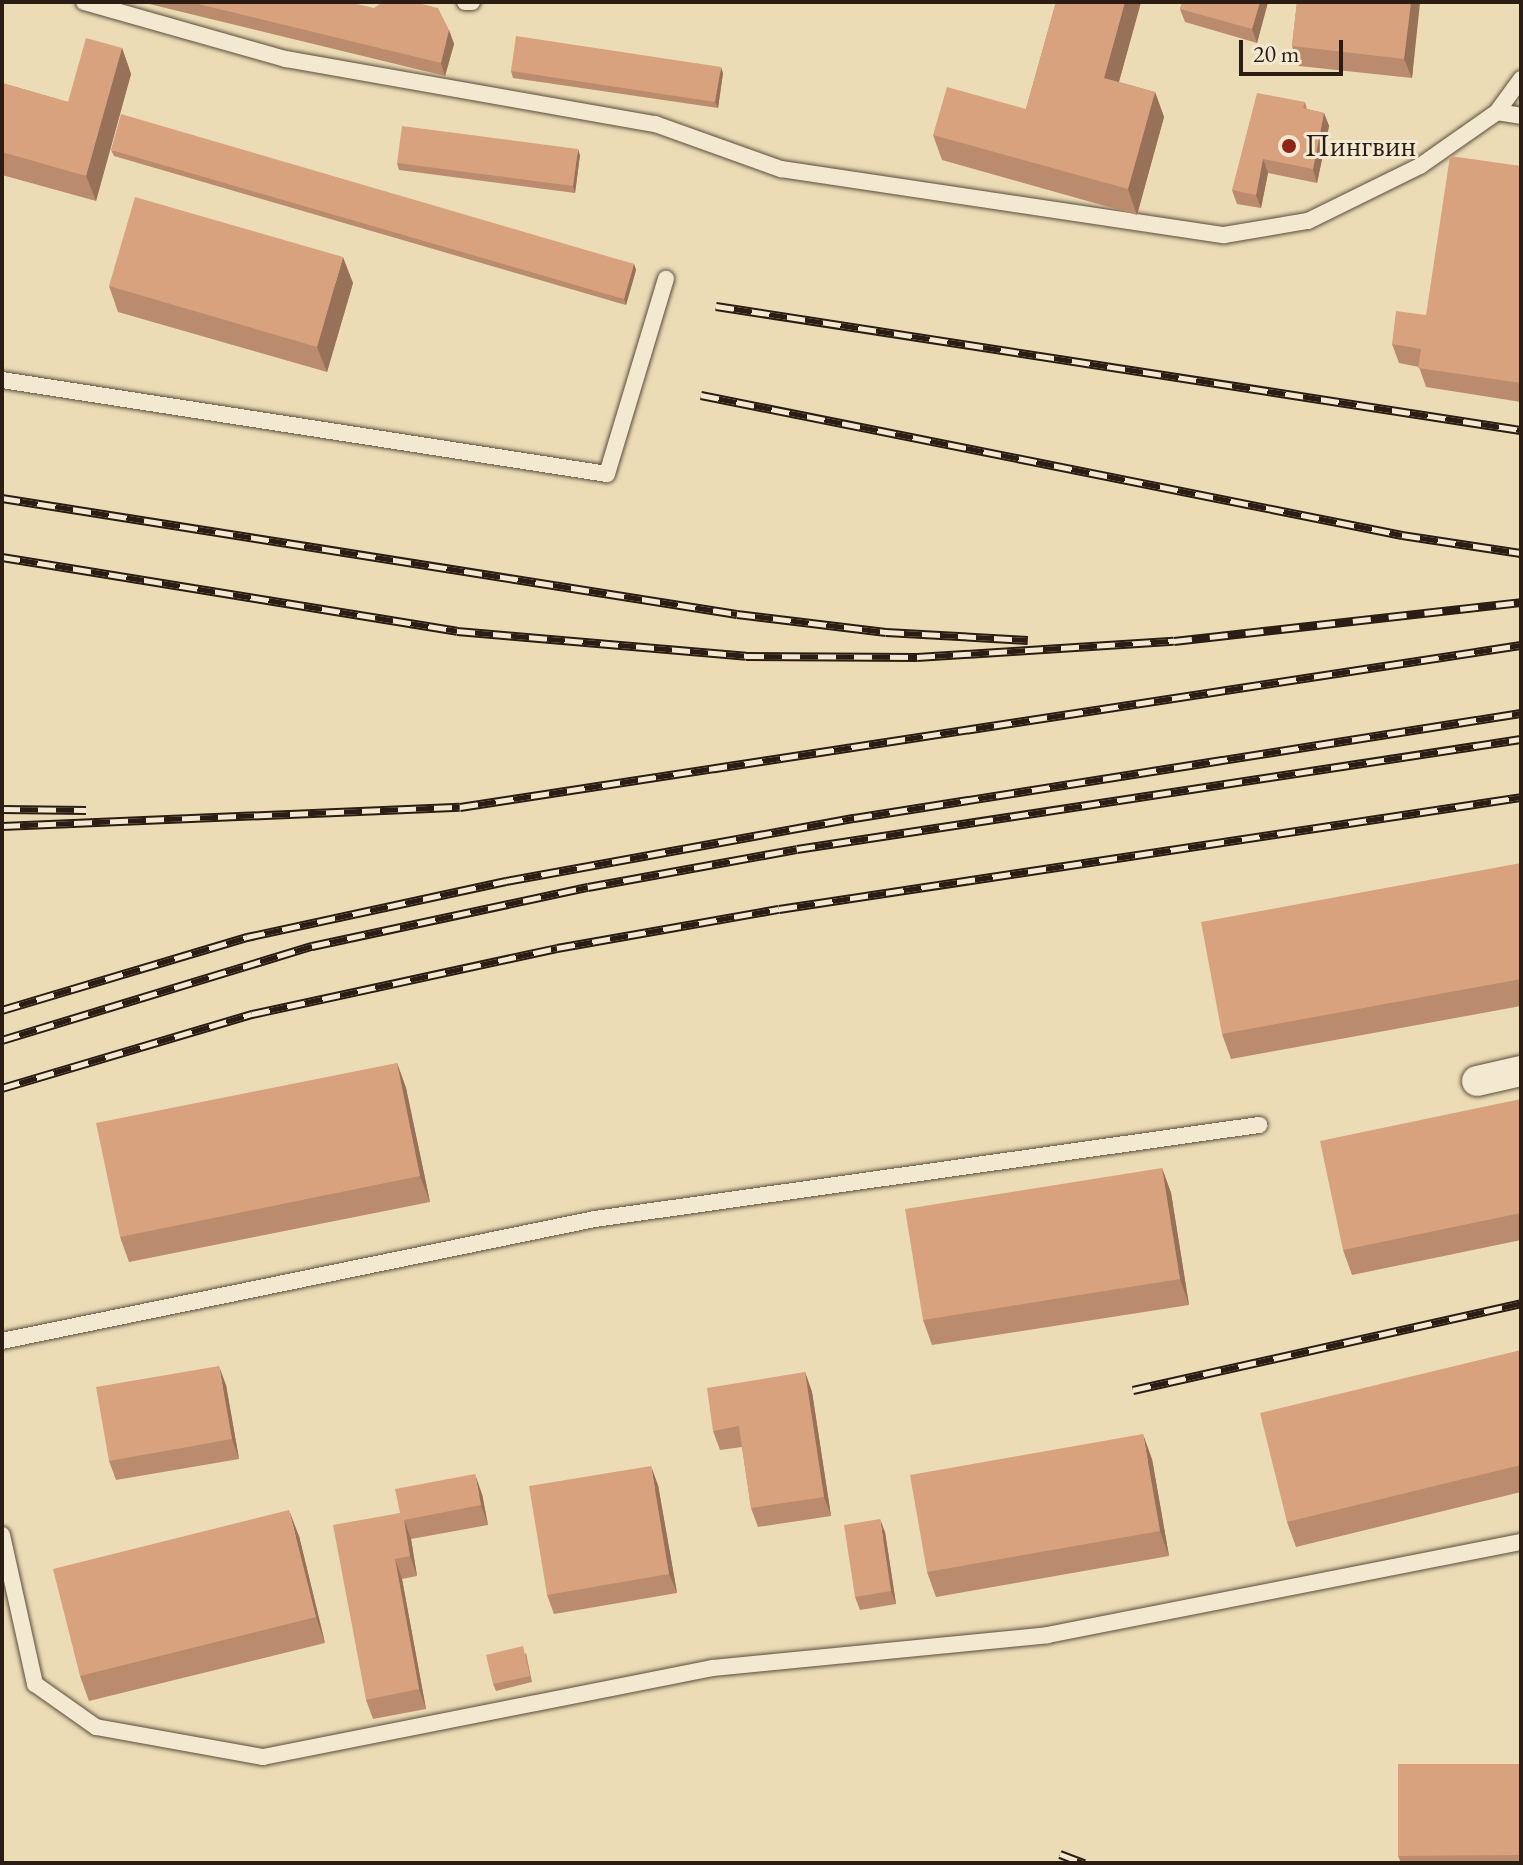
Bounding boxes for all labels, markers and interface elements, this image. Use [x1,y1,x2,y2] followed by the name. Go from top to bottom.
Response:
[1243,24,1347,74] scale bar
[1253,38,1300,69] text: 20 m
[1305,128,1416,164] place label: Пингвин
[1280,137,1298,155] marker: Пингвин

